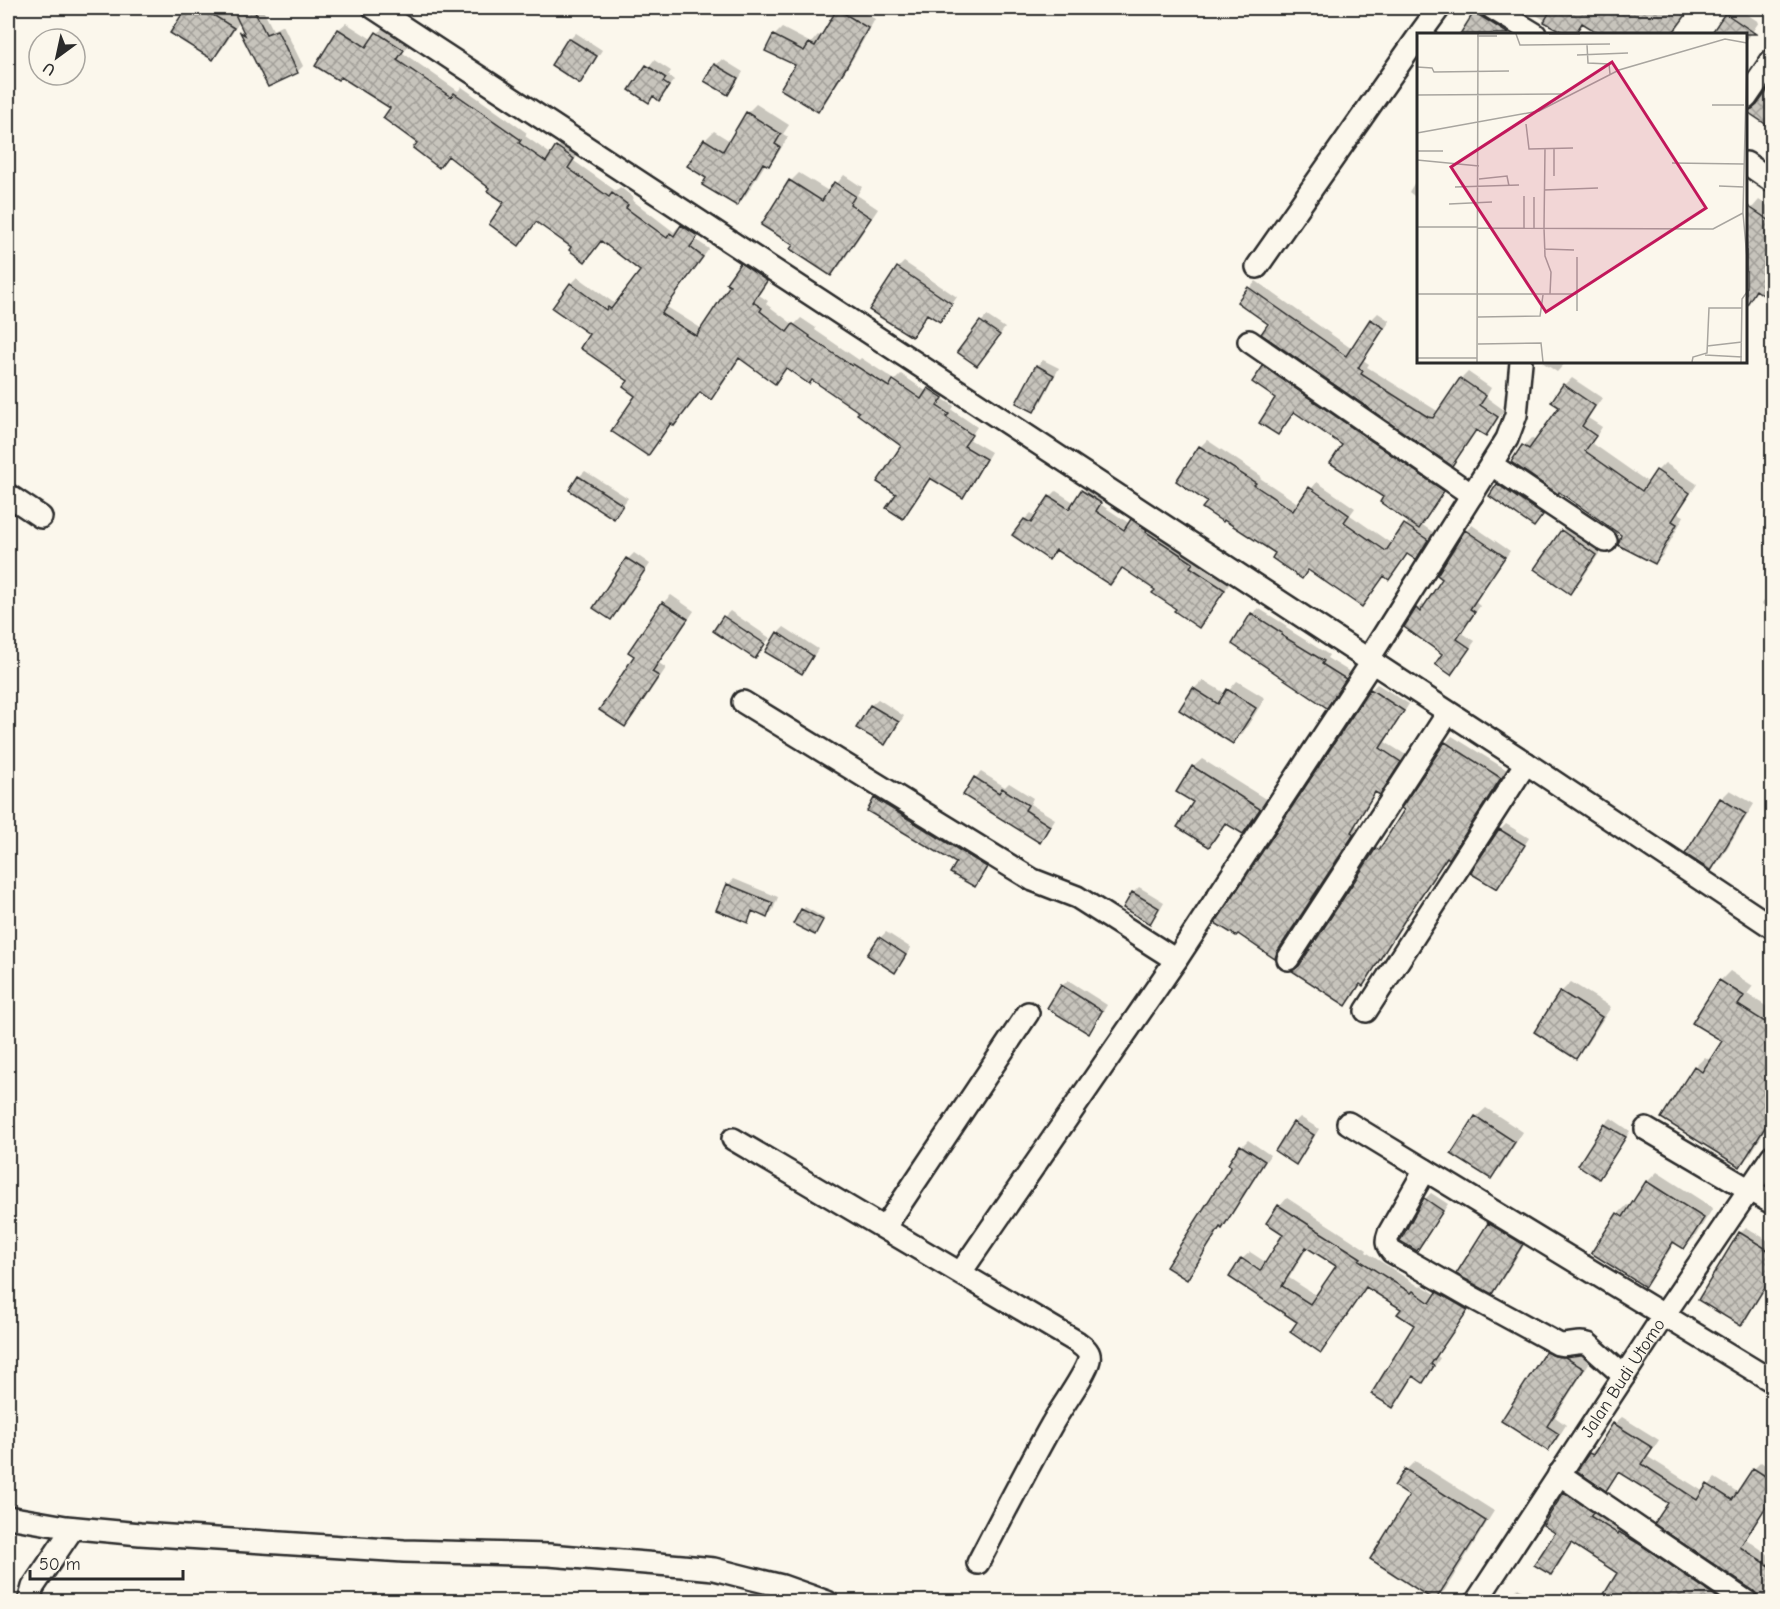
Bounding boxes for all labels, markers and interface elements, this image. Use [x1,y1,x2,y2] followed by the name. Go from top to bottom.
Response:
[27,27,87,87] north arrow
[1417,33,1747,363] inset map
[40,58,59,79] text: U
[1577,1315,1670,1441] street label: Jalan Budi Utomo
[30,1543,183,1581] scale bar
[39,1554,81,1575] text: 50 m

